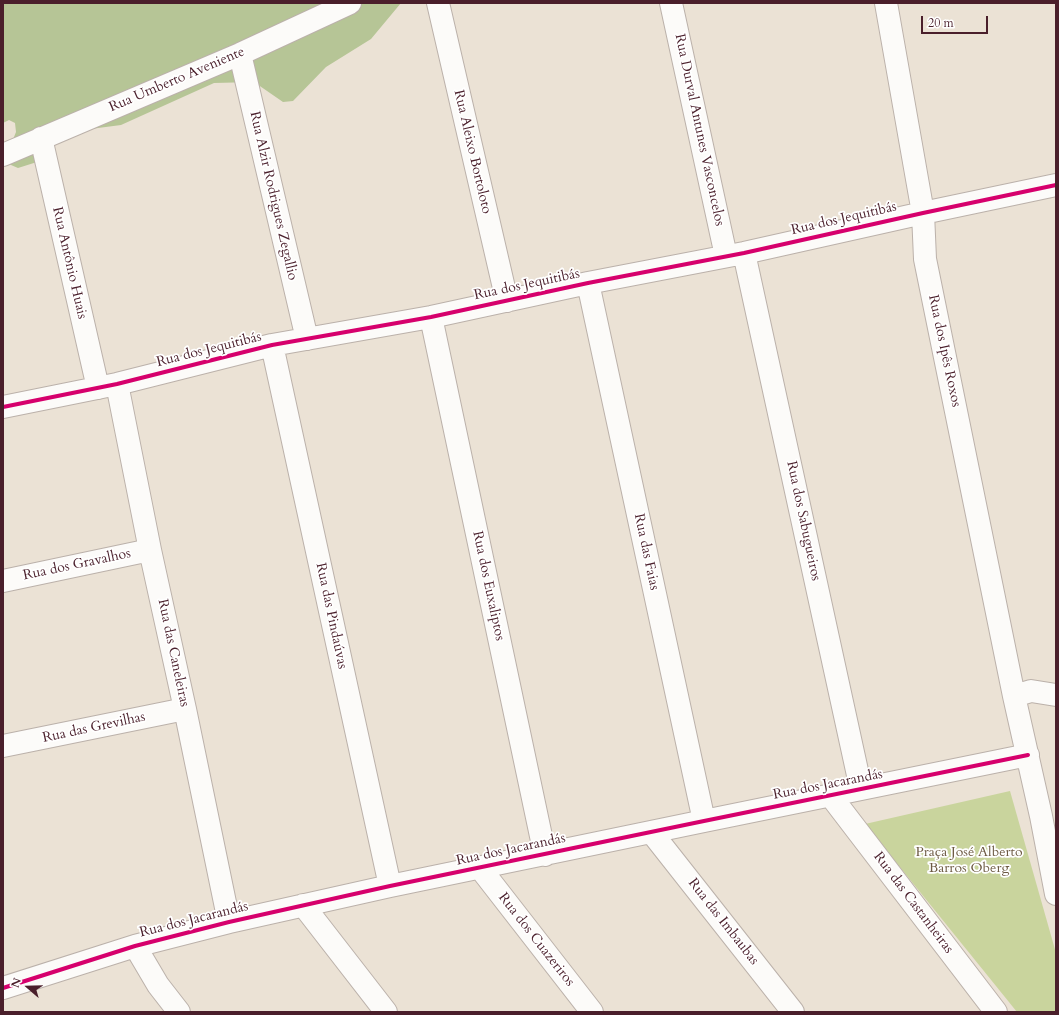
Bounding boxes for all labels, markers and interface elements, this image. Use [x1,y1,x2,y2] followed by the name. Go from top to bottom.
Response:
[923,8,990,34] scale bar
[928,15,954,31] text: 20 m
[670,32,728,228] street label: Rua Durval Antunes Vasconcelos
[107,44,247,116] street label: Rua Umberto Aveniente
[450,88,494,216] street label: Rua Aleixo Bortoloto
[245,110,301,282] street label: Rua Alzir Rodrigues Zegallio
[790,199,898,239] street label: Rua dos Jequitibás
[48,205,90,321] street label: Rua Antônio Huais
[473,266,581,304] street label: Rua dos Jequitibás
[924,293,964,409] street label: Rua dos Ipês Roxos
[155,329,263,371] street label: Rua dos Jequitibás
[782,460,824,582] street label: Rua dos Sabugueiros
[630,512,662,592] street label: Rua das Faias
[468,530,508,642] street label: Rua dos Euxaliptos
[22,545,132,585] street label: Rua dos Gravalhos
[312,561,350,671] street label: Rua das Pindaúvas
[153,598,193,708] street label: Rua das Caneleiras
[41,709,147,747] street label: Rua das Grevilhas
[772,766,884,804] street label: Rua dos Jacarandás
[455,830,567,870] street label: Rua dos Jacarandás
[915,845,1023,878] park label: Praça José Alberto Barros Oberg
[869,849,957,957] street label: Rua das Castanheiras
[684,875,762,969] street label: Rua das Imbaubas
[494,890,578,990] street label: Rua dos Cuazeriros
[138,898,250,942] street label: Rua dos Jacarandás
[8,967,48,1007] north arrow
[8,976,25,990] text: N

